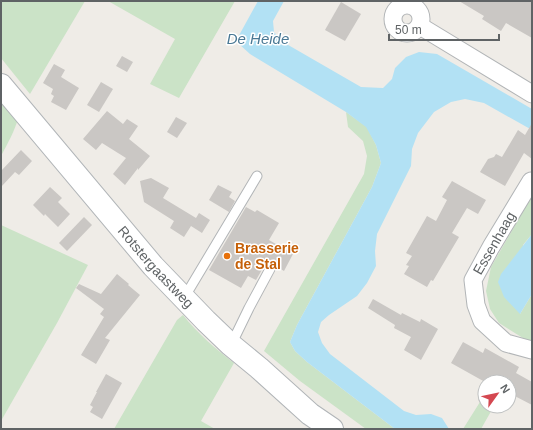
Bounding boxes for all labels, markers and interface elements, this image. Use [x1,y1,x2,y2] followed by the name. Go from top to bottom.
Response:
[389,16,499,42] scale bar
[395,23,422,37] text: 50 m
[227,30,289,47] water label: De Heide
[470,209,518,277] street label: Essenhaag
[115,223,197,311] street label: Rotstergaastweg
[235,240,299,272] place label: Brasserie de Stal
[222,251,232,261] marker: Brasserie de Stal
[477,374,517,414] north arrow
[498,382,513,395] text: N

